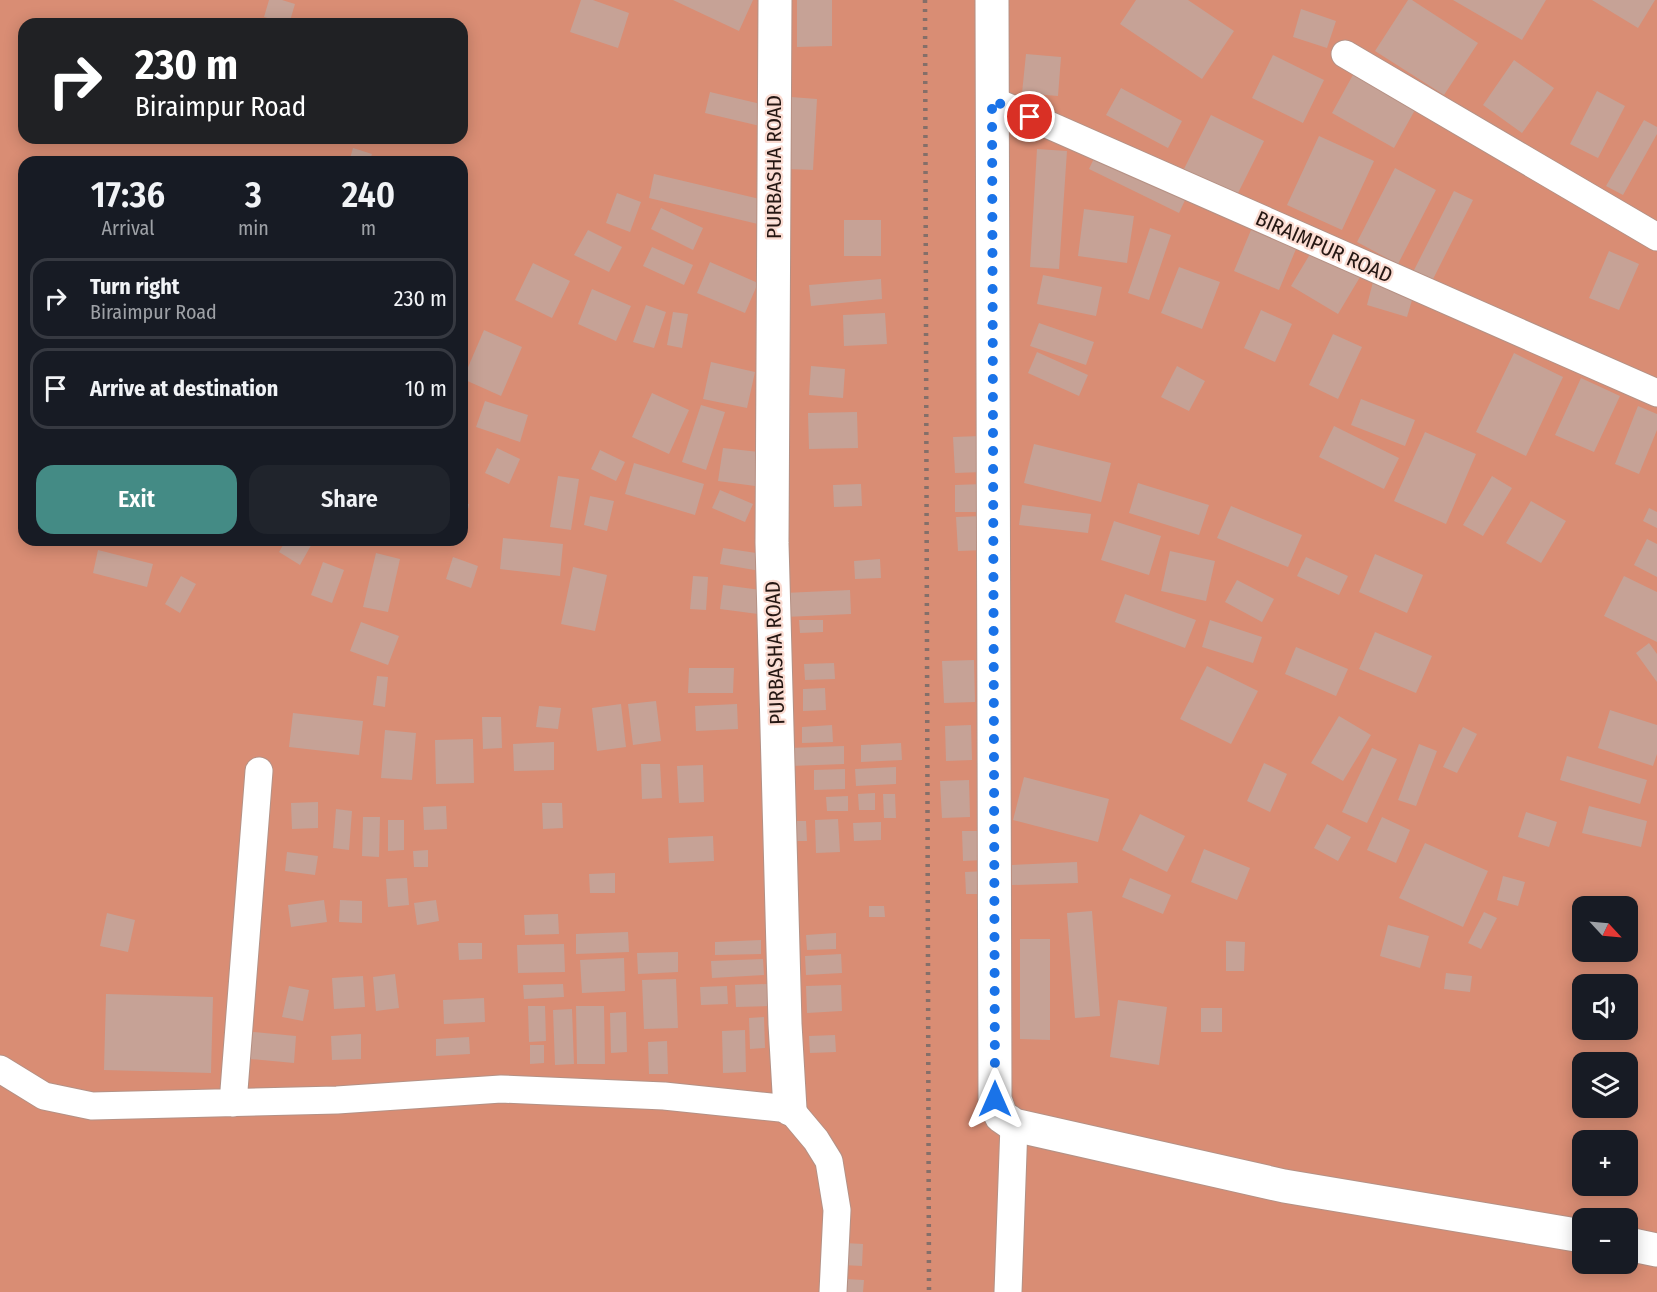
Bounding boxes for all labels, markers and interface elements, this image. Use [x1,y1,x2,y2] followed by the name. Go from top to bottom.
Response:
[135,40,238,90] text: 230 m
[36,42,114,120] icon: right
[135,91,306,123] text: Biraimpur Road
[1004,91,1055,142] pin
[761,95,787,239] street label: PURBASHA ROAD
[1013,100,1046,133] icon: arrive
[91,173,165,217] text: 17:36
[245,173,262,217] text: 3
[342,173,395,217] text: 240
[1252,205,1396,289] street label: BIRAIMPUR ROAD
[101,216,154,240] text: Arrival
[238,216,269,240] text: min
[361,216,376,240] text: m
[90,273,179,300] text: Turn right
[39,282,72,315] icon: right
[394,285,447,312] text: 230 m
[90,300,217,324] text: Biraimpur Road
[39,372,72,405] icon: arrive
[90,375,278,402] text: Arrive at destination
[405,375,447,402] text: 10 m
[36,465,237,534] button: Exit
[249,465,450,534] button: Share
[759,581,791,725] street label: PURBASHA ROAD
[1572,896,1638,962] north arrow
[1572,896,1638,1274] map controls
[1572,974,1638,1040] button: sound
[1572,1052,1638,1118] button: layers
[963,1067,1027,1131] position arrow
[1572,1130,1638,1196] button: +
[1572,1208,1638,1274] button: −

